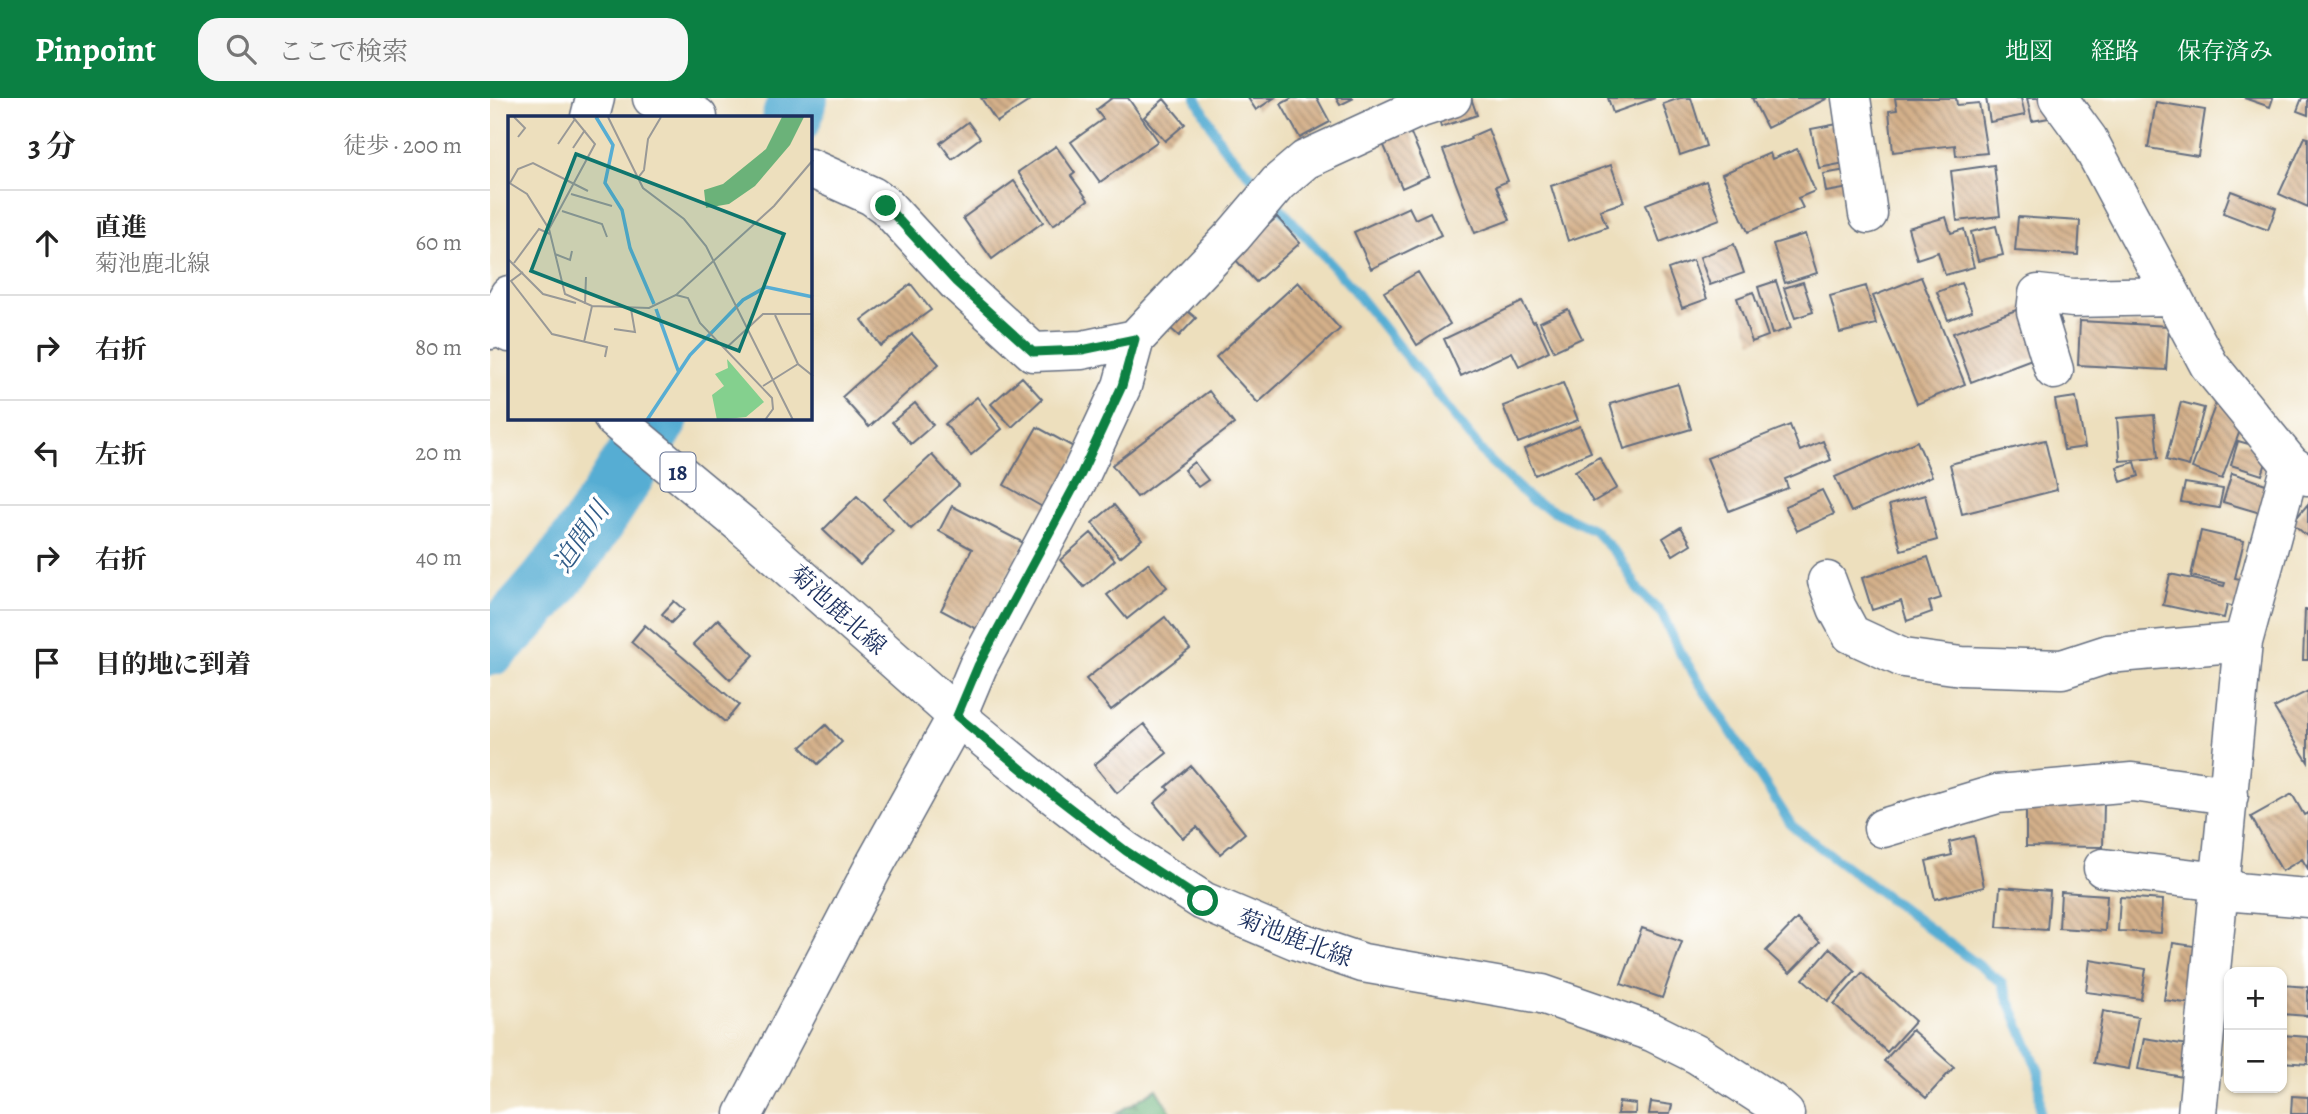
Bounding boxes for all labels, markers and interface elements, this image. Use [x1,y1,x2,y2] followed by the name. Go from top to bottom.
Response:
[198,18,688,81] search box
[35,27,156,72] text: Pinpoint
[222,30,260,68] icon: search
[278,34,408,69] text: ここで検索
[2005,35,2053,67] text: 地図
[2091,35,2139,67] text: 経路
[2177,35,2273,67] text: 保存済み
[508,116,812,420] inset map
[28,126,76,166] text: 3 分
[343,130,462,161] text: 徒歩 · 200 m
[870,190,901,221] route end
[95,210,147,245] text: 直進
[28,224,66,262] icon: ahead
[415,227,462,258] text: 60 m
[95,248,210,279] text: 菊池鹿北線
[28,329,66,367] icon: right
[95,332,147,367] text: 右折
[415,332,462,363] text: 80 m
[28,434,66,472] icon: left
[95,437,147,472] text: 左折
[415,437,462,468] text: 20 m
[660,452,696,492] road number: 18
[545,492,619,579] water label: 迫間川
[28,539,66,577] icon: right
[95,542,147,577] text: 右折
[416,542,462,573] text: 40 m
[783,558,893,662] street label: 菊池鹿北線
[28,644,66,682] icon: arrive
[95,647,251,682] text: 目的地に到着
[1187,885,1218,916] route start
[1233,902,1357,974] street label: 菊池鹿北線
[2224,967,2287,1093] map controls
[2224,967,2287,1030] button: +
[2224,1030,2287,1093] button: −

